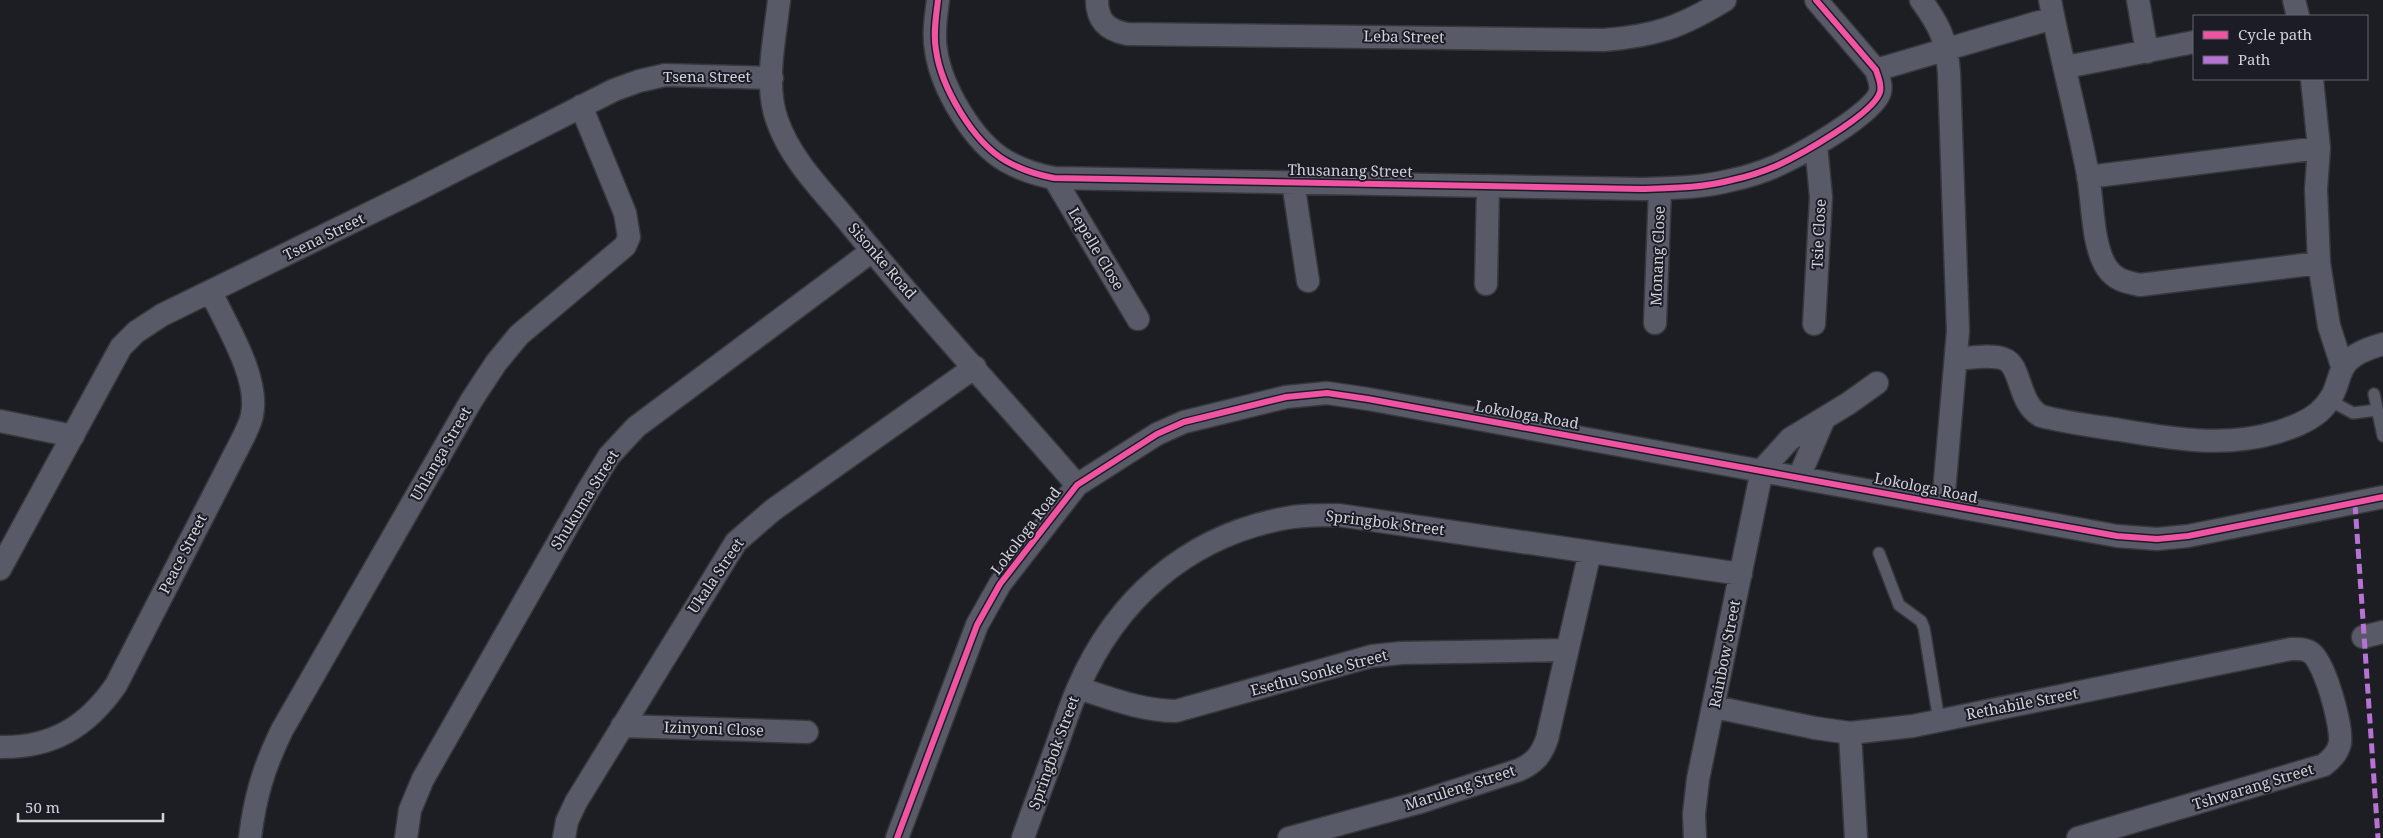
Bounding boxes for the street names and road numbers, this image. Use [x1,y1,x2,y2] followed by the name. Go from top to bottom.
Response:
[1363,25,1445,47] street label: Leba Street
[663,66,751,86] street label: Tsena Street
[1287,159,1413,181] street label: Thusanang Street
[1806,199,1830,269] street label: Tsie Close
[1064,203,1129,294] street label: Lepelle Close
[1645,206,1669,306] street label: Monang Close
[280,208,367,264] street label: Tsena Street
[844,218,921,303] street label: Sisonke Road
[1474,395,1581,433] street label: Lokologa Road
[405,403,475,504] street label: Uhlanga Street
[545,446,623,553] street label: Shukuma Street
[1873,467,1980,507] street label: Lokologa Road
[986,482,1065,578] street label: Lokologa Road
[1325,505,1446,539] street label: Springbok Street
[154,510,211,597] street label: Peace Street
[683,534,748,617] street label: Ukala Street
[1704,598,1744,709] street label: Rainbow Street
[1248,644,1389,700] street label: Esethu Sonke Street
[1964,682,2079,724] street label: Rethabile Street
[1023,693,1083,812] street label: Springbok Street
[664,716,764,740] street label: Izinyoni Close
[2190,758,2316,814] street label: Tshwarang Street
[1402,760,1518,814] street label: Maruleng Street

